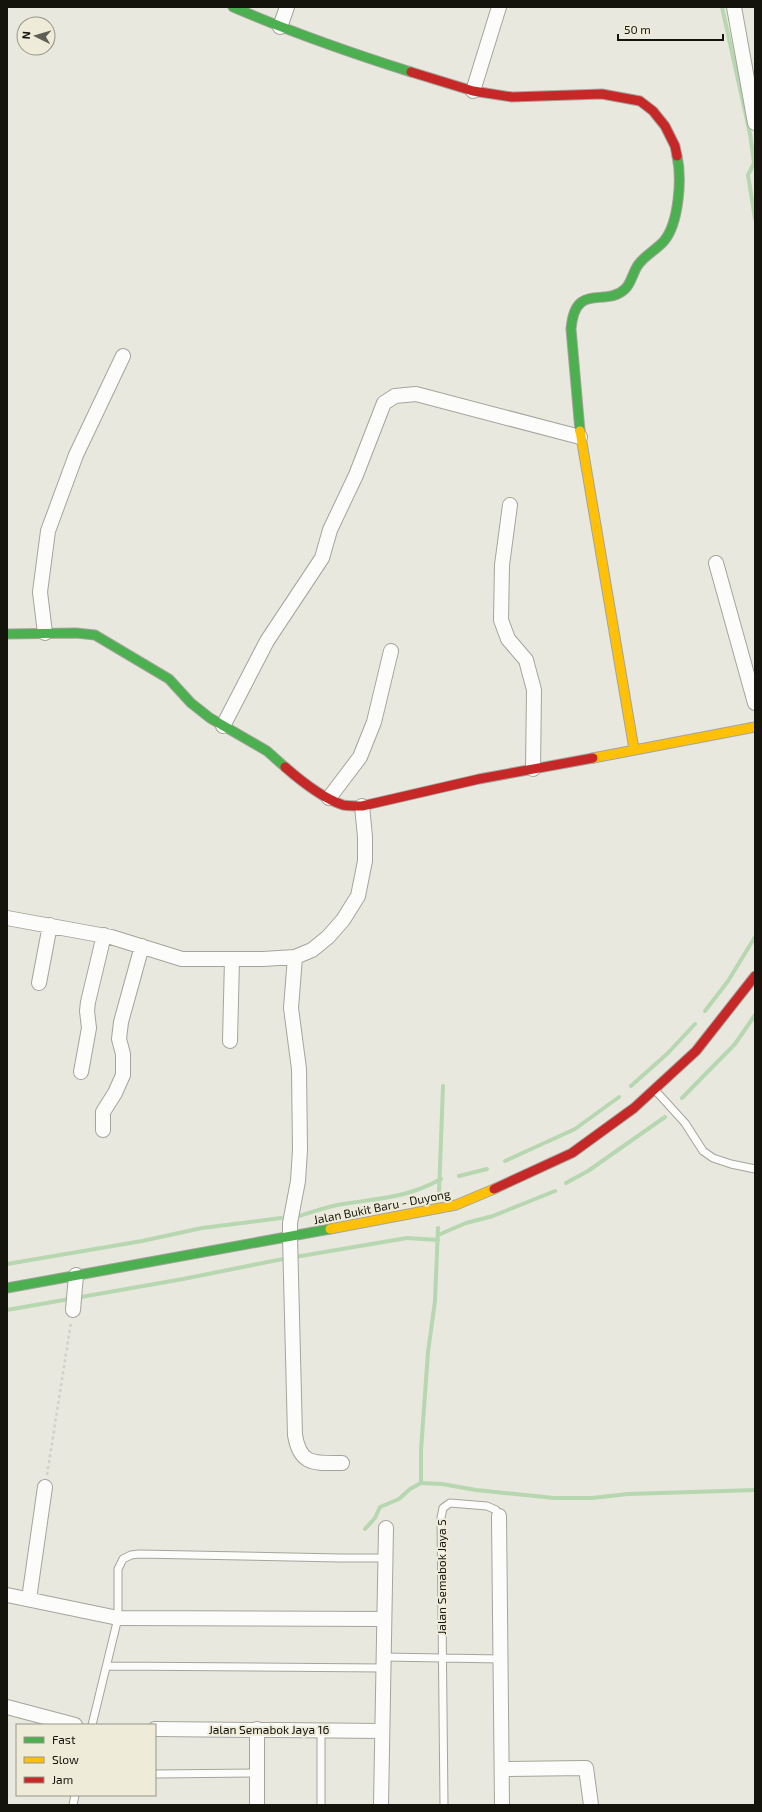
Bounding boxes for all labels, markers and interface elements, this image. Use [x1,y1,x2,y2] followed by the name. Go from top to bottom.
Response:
[16,16,56,56] north arrow
[618,16,723,42] scale bar
[624,22,651,36] text: 50 m
[19,31,32,40] text: N
[312,1186,452,1226] street label: Jalan Bukit Baru - Duyong
[434,1519,448,1635] street label: Jalan Semabok Jaya 5
[209,1722,329,1736] street label: Jalan Semabok Jaya 16
[16,1724,156,1796] legend
[52,1732,76,1746] text: Fast
[52,1752,79,1766] text: Slow
[52,1772,73,1786] text: Jam

